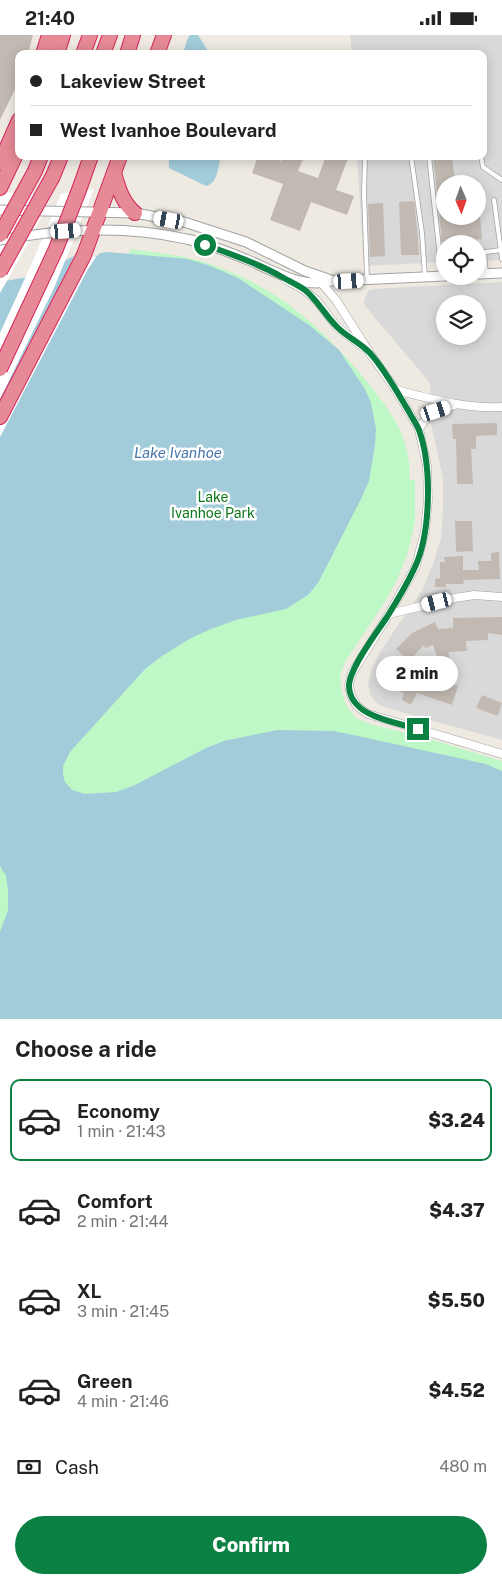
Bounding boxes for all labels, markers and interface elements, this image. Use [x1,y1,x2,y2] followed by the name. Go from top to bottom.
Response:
[25,7,75,29] text: 21:40
[60,70,206,92] text: Lakeview Street
[60,119,277,141] text: West Ivanhoe Boulevard
[436,175,486,225] north arrow
[436,175,486,345] map controls
[152,210,185,230] car
[50,222,81,240] car
[194,234,216,256] route start
[436,235,486,285] button: locate
[333,273,364,289] car
[436,295,486,345] button: layers
[419,399,452,423] car
[134,444,222,461] water label: Lake Ivanhoe
[171,489,255,521] park label: Lake Ivanhoe Park
[420,591,453,613] car
[377,657,459,691] callout: 2 min
[396,664,438,683] text: 2 min
[407,718,429,740] route end
[15,1036,157,1062] text: Choose a ride
[17,1098,62,1143] icon: car
[77,1100,160,1122] text: Economy
[428,1109,485,1131] text: $3.24
[77,1122,166,1141] text: 1 min · 21:43
[17,1188,62,1233] icon: car
[77,1190,153,1212] text: Comfort
[429,1199,485,1221] text: $4.37
[77,1212,169,1231] text: 2 min · 21:44
[17,1278,62,1323] icon: car
[77,1280,102,1302] text: XL
[428,1289,485,1311] text: $5.50
[77,1302,169,1321] text: 3 min · 21:45
[17,1368,62,1413] icon: car
[77,1370,132,1392] text: Green
[428,1379,485,1401] text: $4.52
[77,1392,169,1411] text: 4 min · 21:46
[15,1453,43,1481] icon: cash
[55,1456,99,1478] text: Cash
[439,1457,487,1476] text: 480 m
[15,1516,487,1574] button: Confirm

